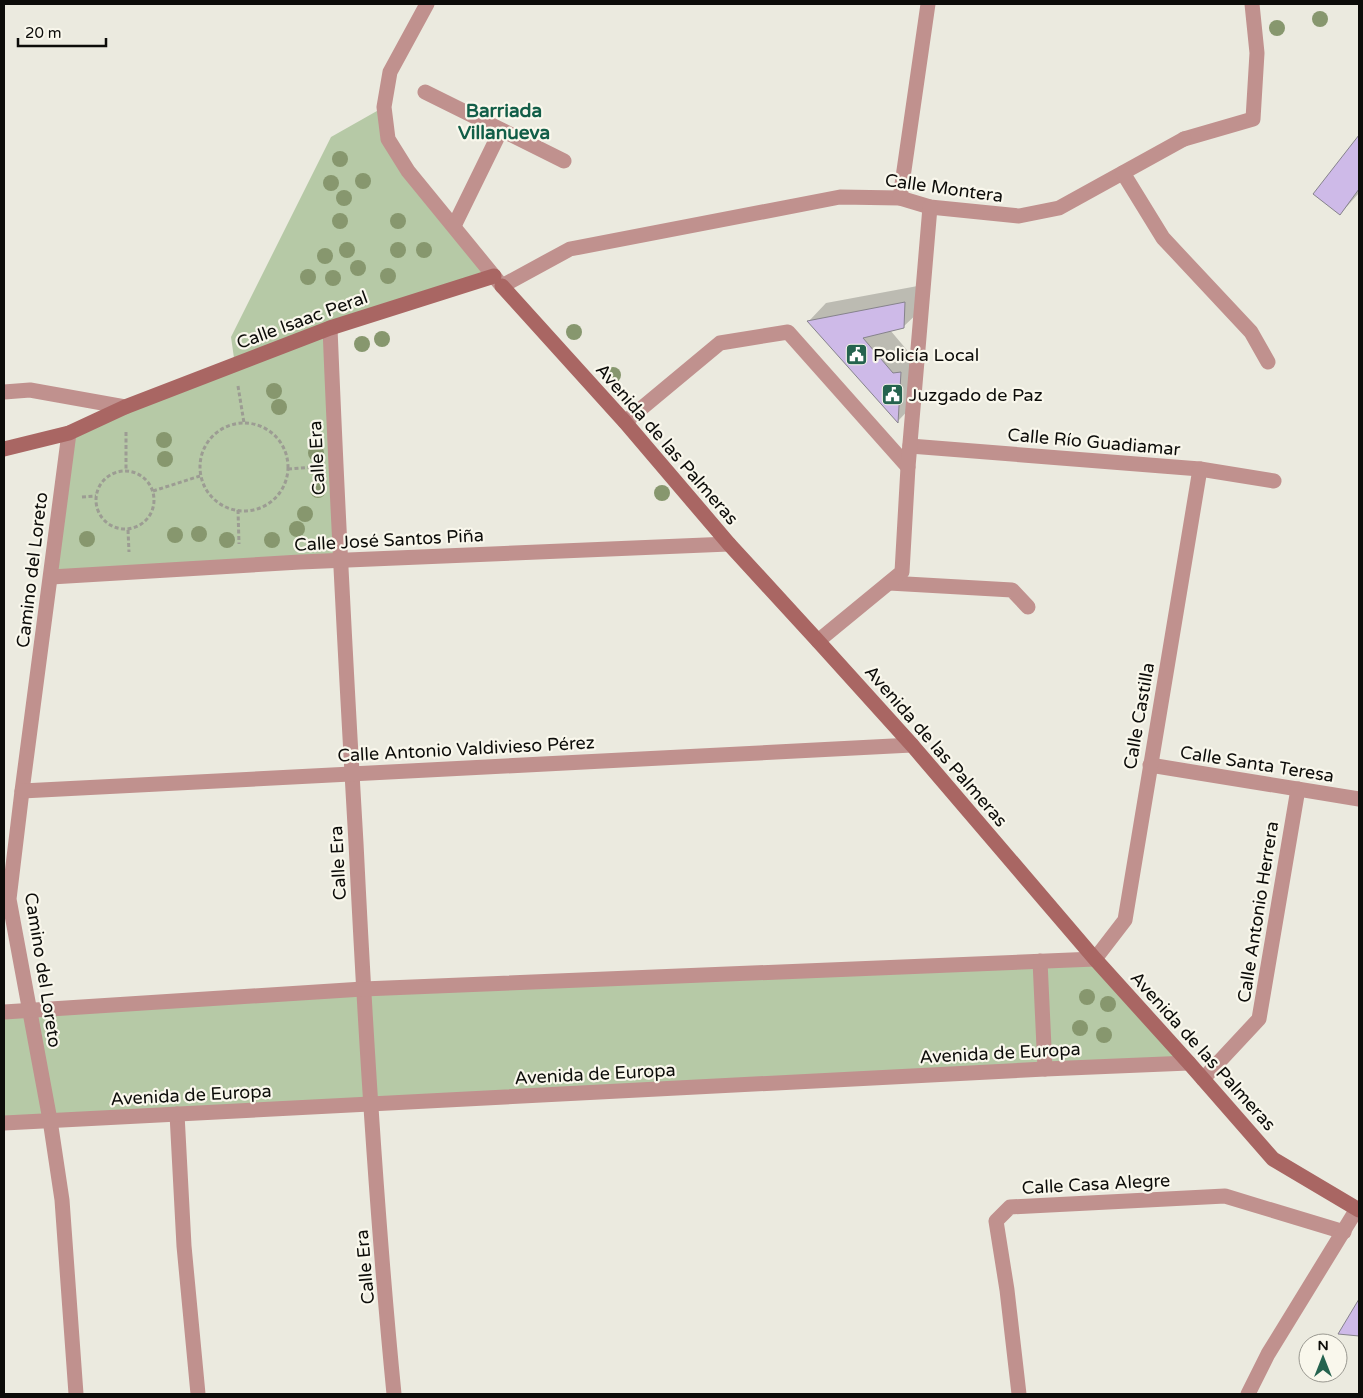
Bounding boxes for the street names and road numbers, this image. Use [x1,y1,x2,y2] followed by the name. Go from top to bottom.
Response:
[883,169,1005,207] street label: Calle Montera
[233,286,371,354] street label: Calle Isaac Peral
[591,359,743,529] street label: Avenida de las Palmeras
[304,420,330,496] street label: Calle Era
[1007,423,1182,461] street label: Calle Río Guadiamar
[12,491,52,649] street label: Camino del Loreto
[294,524,484,556] street label: Calle José Santos Piña
[860,661,1012,831] street label: Avenida de las Palmeras
[1119,661,1159,771] street label: Calle Castilla
[337,731,595,767] street label: Calle Antonio Valdivieso Pérez
[1178,741,1336,787] street label: Calle Santa Teresa
[1233,820,1283,1004] street label: Calle Antonio Herrera
[325,825,351,901] street label: Calle Era
[20,891,66,1049] street label: Camino del Loreto
[1126,967,1280,1135] street label: Avenida de las Palmeras
[919,1038,1081,1068] street label: Avenida de Europa
[514,1059,676,1089] street label: Avenida de Europa
[110,1080,272,1110] street label: Avenida de Europa
[1021,1169,1171,1199] street label: Calle Casa Alegre
[351,1229,379,1305] street label: Calle Era

